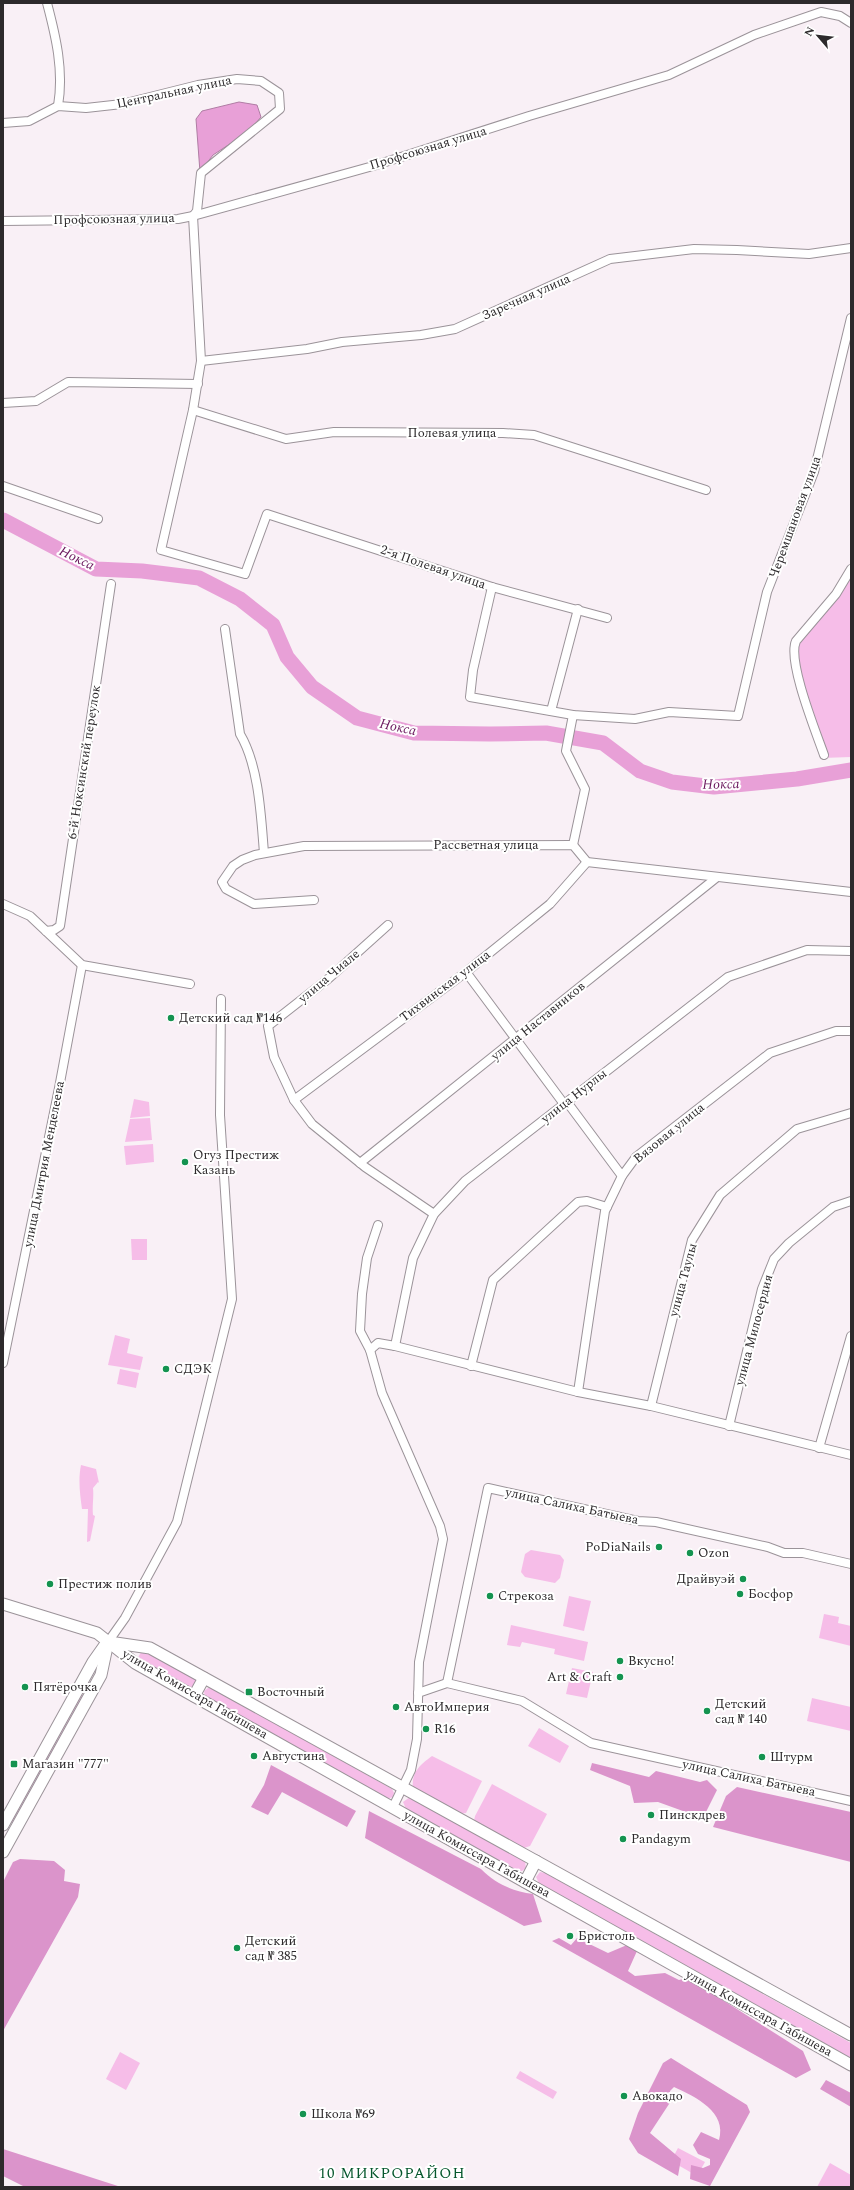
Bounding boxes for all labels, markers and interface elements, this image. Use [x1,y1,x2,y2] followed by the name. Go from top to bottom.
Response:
[798,16,838,56] north arrow
[800,24,819,39] text: N
[115,70,234,114] street label: Центральная улица
[367,120,490,175] street label: Профсоюзная улица
[53,208,176,230] street label: Профсоюзная улица
[479,268,574,325] street label: Заречная улица
[408,423,497,443] street label: Полевая улица
[764,453,827,581] street label: Черемшановая улица
[56,540,98,576] water label: Нокса
[377,540,489,595] street label: 2-я Полевая улица
[62,683,106,841] street label: 6-й Ноксинский переулок
[378,713,418,741] water label: Нокса
[702,773,740,795] water label: Нокса
[433,835,539,855] street label: Рассветная улица
[293,944,364,1008] street label: улица Чиале
[395,945,495,1027] street label: Тихвинская улица
[486,976,590,1066] street label: улица Наставников
[179,1008,283,1028] place label: Детский сад №146
[166,1013,176,1023] marker: Детский сад №146
[536,1064,611,1129] street label: улица Нурлы
[18,1078,70,1250] street label: улица Дмитрия Менделеева
[629,1098,709,1168] street label: Вязовая улица
[193,1145,279,1180] place label: Огуз Престиж Казань
[180,1157,190,1167] marker: Огуз Престиж Казань
[663,1241,702,1320] street label: улица Таулы
[729,1272,778,1389] street label: улица Милосердия
[174,1359,212,1379] place label: СДЭК
[161,1364,171,1374] marker: СДЭК
[503,1482,641,1530] street label: улица Салиха Батыева
[585,1537,651,1557] place label: PoDiaNails
[654,1542,664,1552] marker: PoDiaNails
[698,1543,730,1563] place label: Ozon
[685,1548,695,1558] marker: Ozon
[677,1569,735,1589] place label: Драйвуэй
[58,1574,152,1594] place label: Престиж полив
[738,1574,748,1584] marker: Драйвуэй
[45,1579,55,1589] marker: Престиж полив
[748,1584,793,1604] place label: Босфор
[498,1586,555,1606] place label: Стрекоза
[735,1589,745,1599] marker: Босфор
[485,1591,495,1601] marker: Стрекоза
[117,1643,272,1744] street label: улица Комиссара Габишева
[628,1651,674,1671] place label: Вкусно!
[615,1656,625,1666] marker: Вкусно!
[547,1667,612,1687] place label: Art & Craft
[615,1672,625,1682] marker: Art & Craft
[33,1677,98,1697] place label: Пятёрочка
[20,1682,30,1692] marker: Пятёрочка
[257,1682,325,1702] place label: Восточный
[244,1687,254,1697] marker: Восточный
[715,1694,768,1729] place label: Детский сад № 140
[404,1697,490,1717] place label: АвтоИмперия
[391,1702,401,1712] marker: АвтоИмперия
[702,1706,712,1716] marker: Детский сад № 140
[434,1719,456,1739] place label: R16
[421,1724,431,1734] marker: R16
[262,1746,326,1766] place label: Августина
[770,1747,813,1767] place label: Штурм
[249,1751,259,1761] marker: Августина
[757,1752,767,1762] marker: Штурм
[22,1754,109,1774] place label: Магазин "777"
[680,1754,818,1802] street label: улица Салиха Батыева
[9,1759,19,1769] marker: Магазин "777"
[399,1805,555,1903] street label: улица Комиссара Габишева
[659,1805,726,1825] place label: Пинскдрев
[646,1810,656,1820] marker: Пинскдрев
[631,1829,691,1849] place label: Pandagym
[618,1834,628,1844] marker: Pandagym
[578,1926,635,1946] place label: Бристоль
[245,1931,297,1966] place label: Детский сад № 385
[565,1931,575,1941] marker: Бристоль
[232,1943,242,1953] marker: Детский сад № 385
[681,1964,837,2062] street label: улица Комиссара Габишева
[632,2086,683,2106] place label: Авокадо
[619,2091,629,2101] marker: Авокадо
[311,2104,375,2124] place label: Школа №69
[298,2109,308,2119] marker: Школа №69
[318,2162,466,2185] district label: 10 МИКРОРАЙОН

